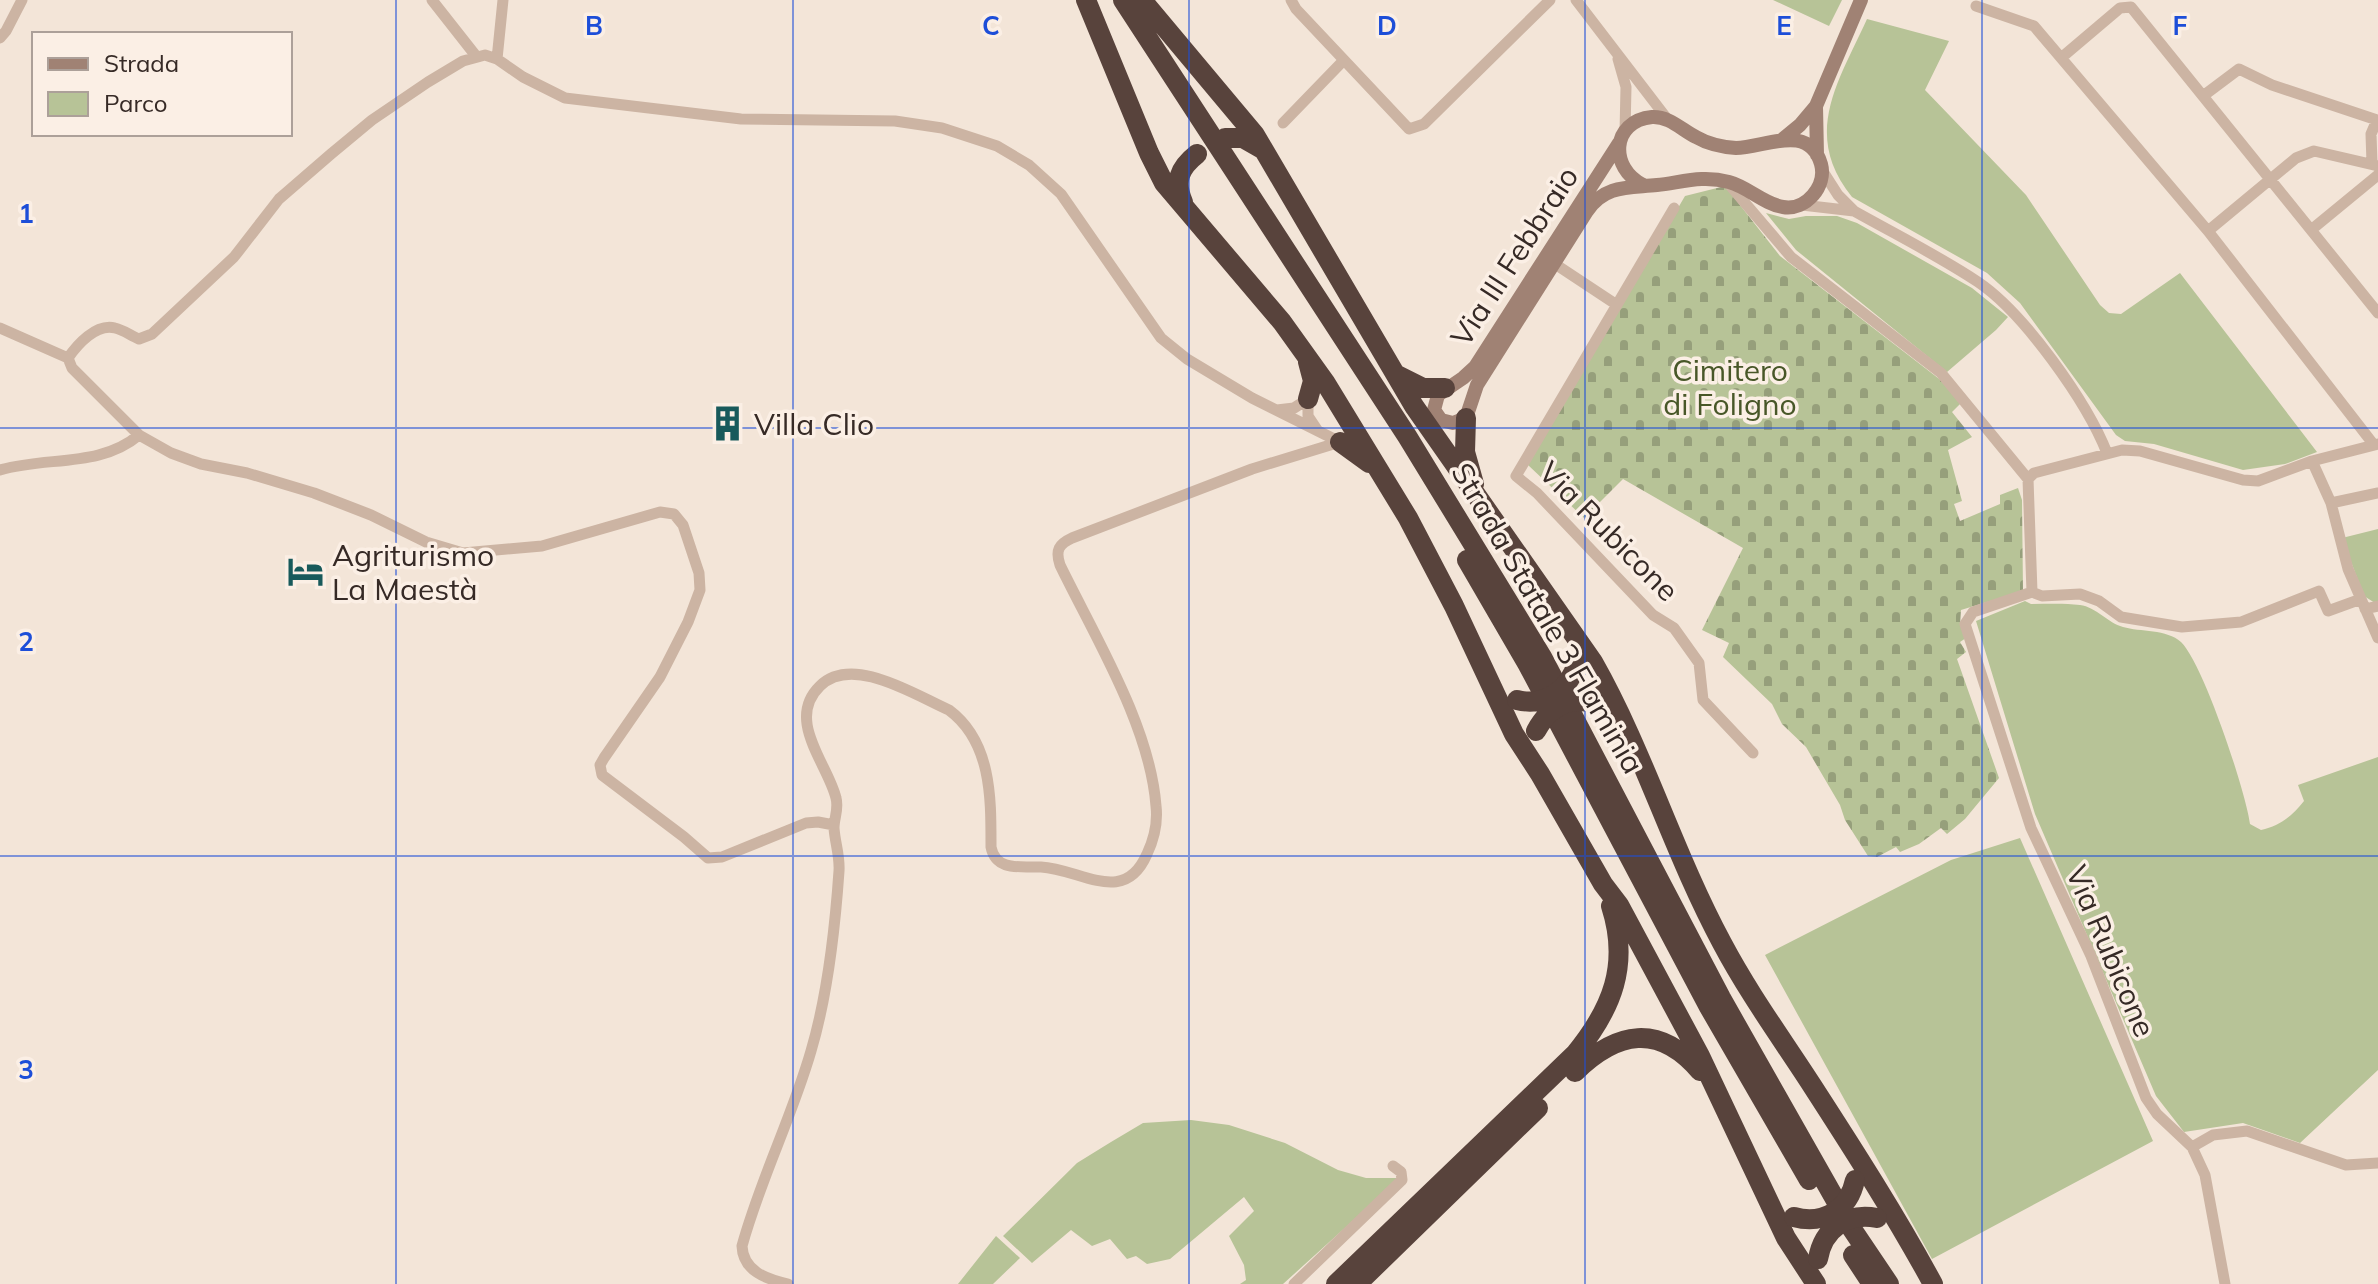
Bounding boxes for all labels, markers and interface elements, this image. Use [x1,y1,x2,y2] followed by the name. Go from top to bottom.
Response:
[585,9,603,42] text: B
[982,9,1000,42] text: C
[1377,9,1397,42] text: D
[1776,9,1792,42] text: E
[2173,9,2188,42] text: F
[32,32,292,136] legend
[104,48,179,78] text: Strada
[104,88,167,118] text: Parco
[1442,159,1586,353] street label: Via III Febbraio
[18,197,34,230] text: 1
[1663,351,1797,423] park label: Cimitero di Foligno
[709,405,747,443] building icon: Villa Clio
[754,405,874,443] place label: Villa Clio
[1531,453,1687,609] street label: Via Rubicone
[1443,456,1653,780] street label: Strada Statale 3 Flaminia
[332,536,494,608] place label: Agriturismo La Maestà
[287,553,325,591] hotel icon: Agriturismo La Maestà
[18,625,34,658] text: 2
[2058,859,2164,1043] street label: Via Rubicone
[18,1053,34,1086] text: 3

